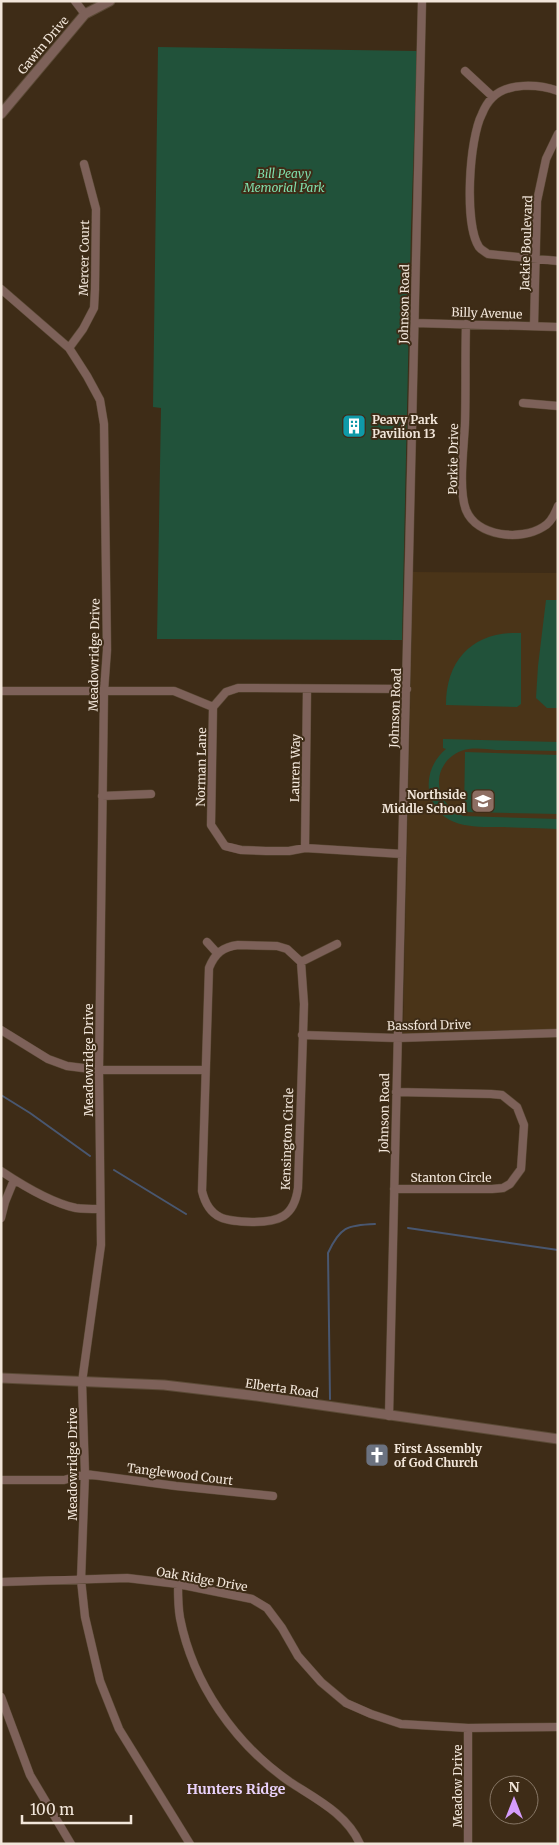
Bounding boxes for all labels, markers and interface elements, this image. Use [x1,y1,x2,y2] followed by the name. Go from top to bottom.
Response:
[14,13,72,77] street label: Gawin Drive
[242,166,325,195] park label: Bill Peavy Memorial Park
[517,195,535,292] street label: Jackie Boulevard
[76,220,92,296] street label: Mercer Court
[396,264,412,345] street label: Johnson Road
[451,304,523,322] street label: Billy Avenue
[372,412,438,441] place label: Peavy Park Pavilion 13
[341,413,367,439] building icon: Peavy Park Pavilion 13
[445,423,461,495] street label: Porkie Drive
[86,598,102,712] street label: Meadowridge Drive
[386,668,404,749] street label: Johnson Road
[193,727,209,807] street label: Norman Lane
[287,734,303,802] street label: Lauren Way
[382,787,466,816] place label: Northside Middle School
[470,788,496,814] school or university icon: Northside Middle School
[81,1004,96,1116] street label: Meadowridge Drive
[387,1017,471,1033] street label: Bassford Drive
[376,1073,392,1154] street label: Johnson Road
[278,1088,296,1190] street label: Kensington Circle
[411,1170,491,1185] street label: Stanton Circle
[244,1375,320,1401] street label: Elberta Road
[65,1408,80,1520] street label: Meadowridge Drive
[394,1441,483,1470] place label: First Assembly of God Church
[364,1442,390,1468] church icon: First Assembly of God Church
[126,1460,234,1488] street label: Tanglewood Court
[155,1564,249,1594] street label: Oak Ridge Drive
[450,1745,465,1827] street label: Meadow Drive
[489,1775,539,1825] north arrow
[508,1778,520,1796] text: N
[187,1780,286,1798] district label: Hunters Ridge
[22,1792,131,1824] scale bar
[30,1800,74,1819] text: 100 m

